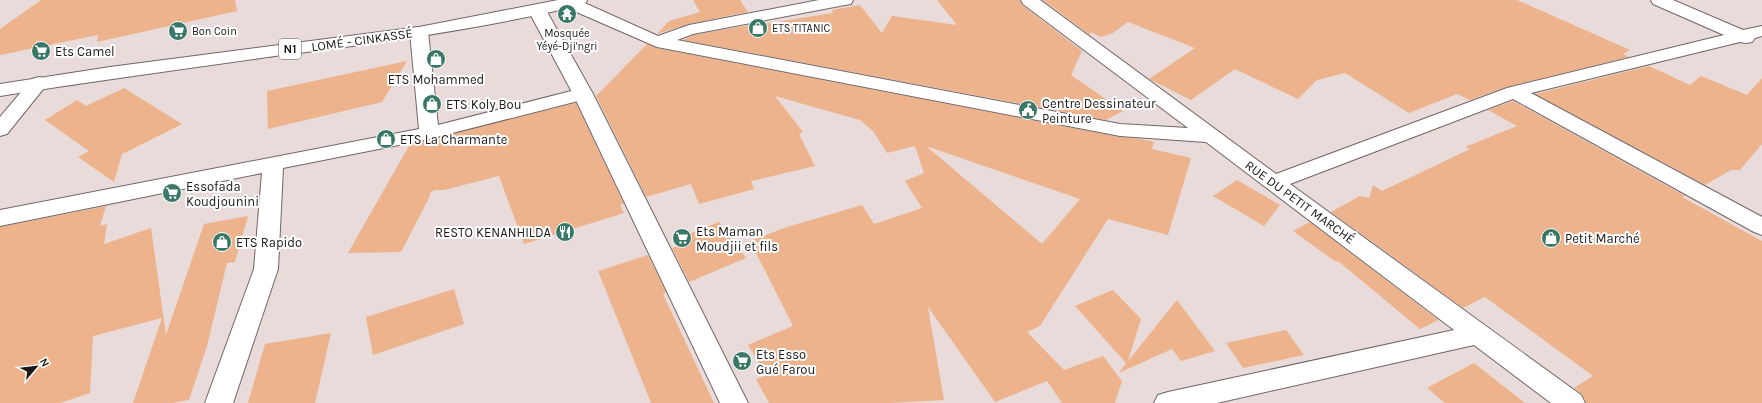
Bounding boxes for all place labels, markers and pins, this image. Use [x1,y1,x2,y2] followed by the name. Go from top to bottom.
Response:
[556,3,578,25] temple icon: Mosquée Yéyé-Dji'ngri
[747,17,769,39] shop icon: ETS TITANIC
[167,20,189,42] supermarket icon: Bon Coin
[772,22,831,35] place label: ETS TITANIC
[192,25,237,38] place label: Bon Coin
[536,27,598,53] place label: Mosquée Yéyé-Dji'ngri
[30,40,52,62] supermarket icon: Ets Camel
[55,44,115,59] place label: Ets Camel
[425,48,447,70] shop icon: ETS Mohammed
[388,72,484,87] place label: ETS Mohammed
[421,93,443,115] shop icon: ETS Koly Bou
[1042,96,1156,126] place label: Centre Dessinateur Peinture
[446,97,522,112] place label: ETS Koly Bou
[1017,99,1039,121] public building icon: Centre Dessinateur Peinture
[375,128,397,150] shop icon: ETS La Charmante
[400,132,508,147] place label: ETS La Charmante
[186,179,259,209] place label: Essofada Koudjounini
[161,182,183,204] supermarket icon: Essofada Koudjounini
[554,221,576,243] restaurant icon: RESTO KENANHILDA
[696,224,778,254] place label: Ets Maman Moudjii et fils
[435,225,552,240] place label: RESTO KENANHILDA
[671,227,693,249] supermarket icon: Ets Maman Moudjii et fils
[1540,227,1562,249] shop icon: Petit Marché
[211,231,233,253] shop icon: ETS Rapido
[1565,231,1640,246] place label: Petit Marché
[236,235,302,250] place label: ETS Rapido
[756,347,815,377] place label: Ets Esso Gué Farou
[731,350,753,372] supermarket icon: Ets Esso Gué Farou

